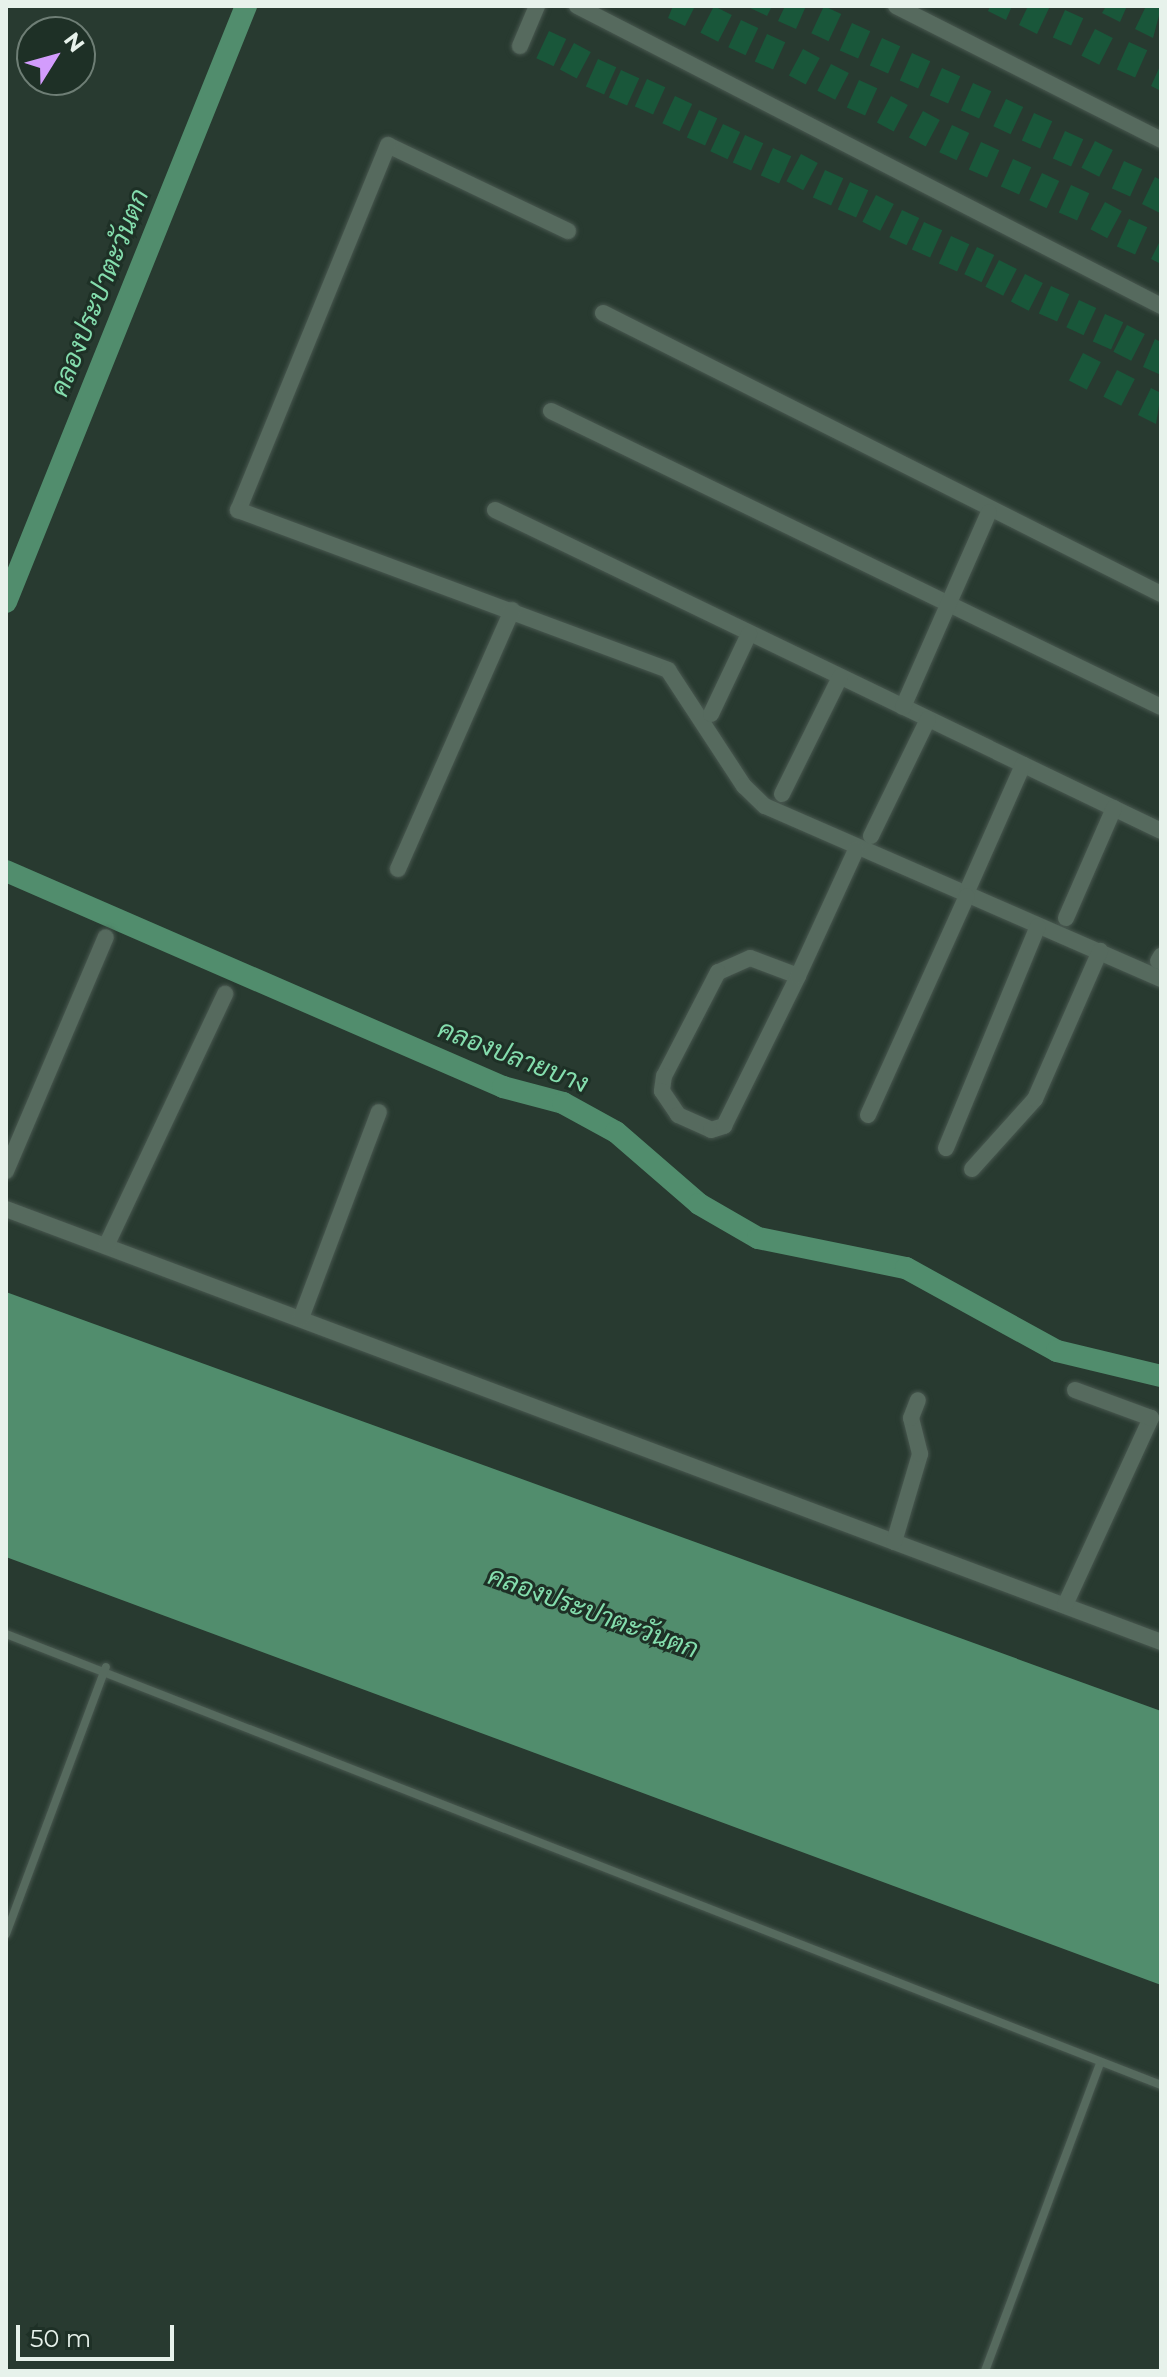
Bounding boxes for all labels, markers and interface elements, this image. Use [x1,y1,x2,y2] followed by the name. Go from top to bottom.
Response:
[16,16,96,96] north arrow
[58,27,90,58] text: N
[44,185,156,401] water label: คลองประปาตะวันตก
[433,1014,593,1100] water label: คลองปลายบาง
[484,1561,702,1665] water label: คลองประปาตะวันตก
[20,2309,178,2359] scale bar
[30,2324,91,2353] text: 50 m

